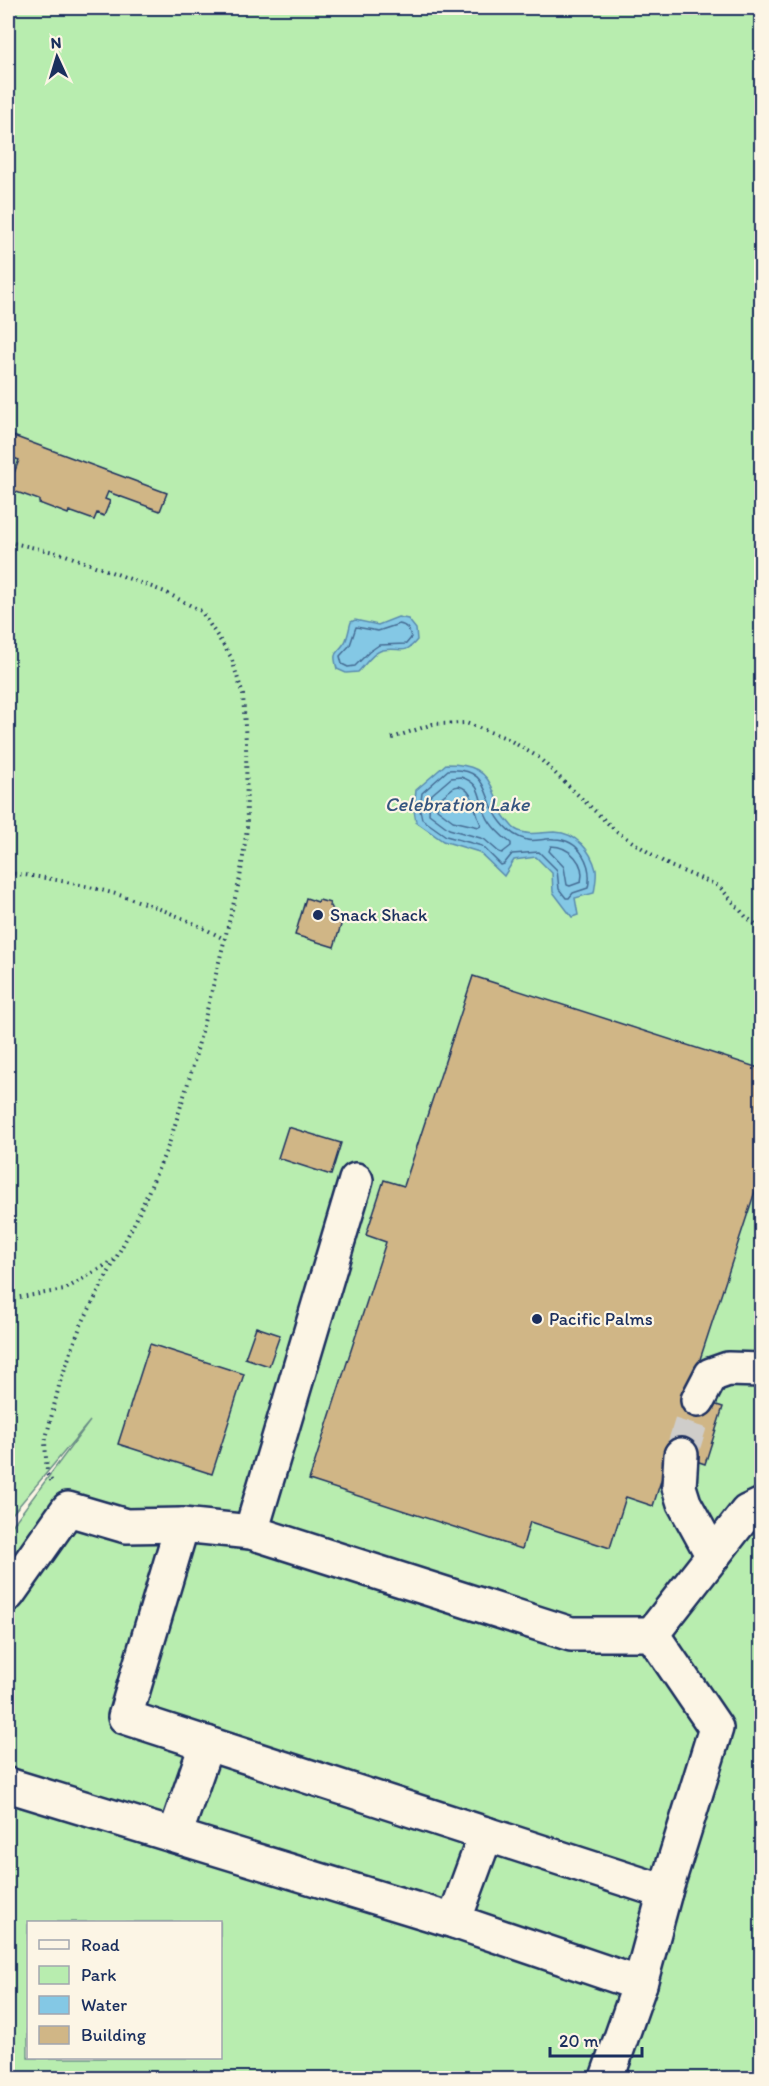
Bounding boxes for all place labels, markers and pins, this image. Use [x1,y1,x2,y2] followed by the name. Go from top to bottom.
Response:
[330,904,428,926] place label: Snack Shack
[311,908,325,922] marker: Snack Shack
[549,1308,653,1330] place label: Pacific Palms
[530,1312,544,1326] marker: Pacific Palms

